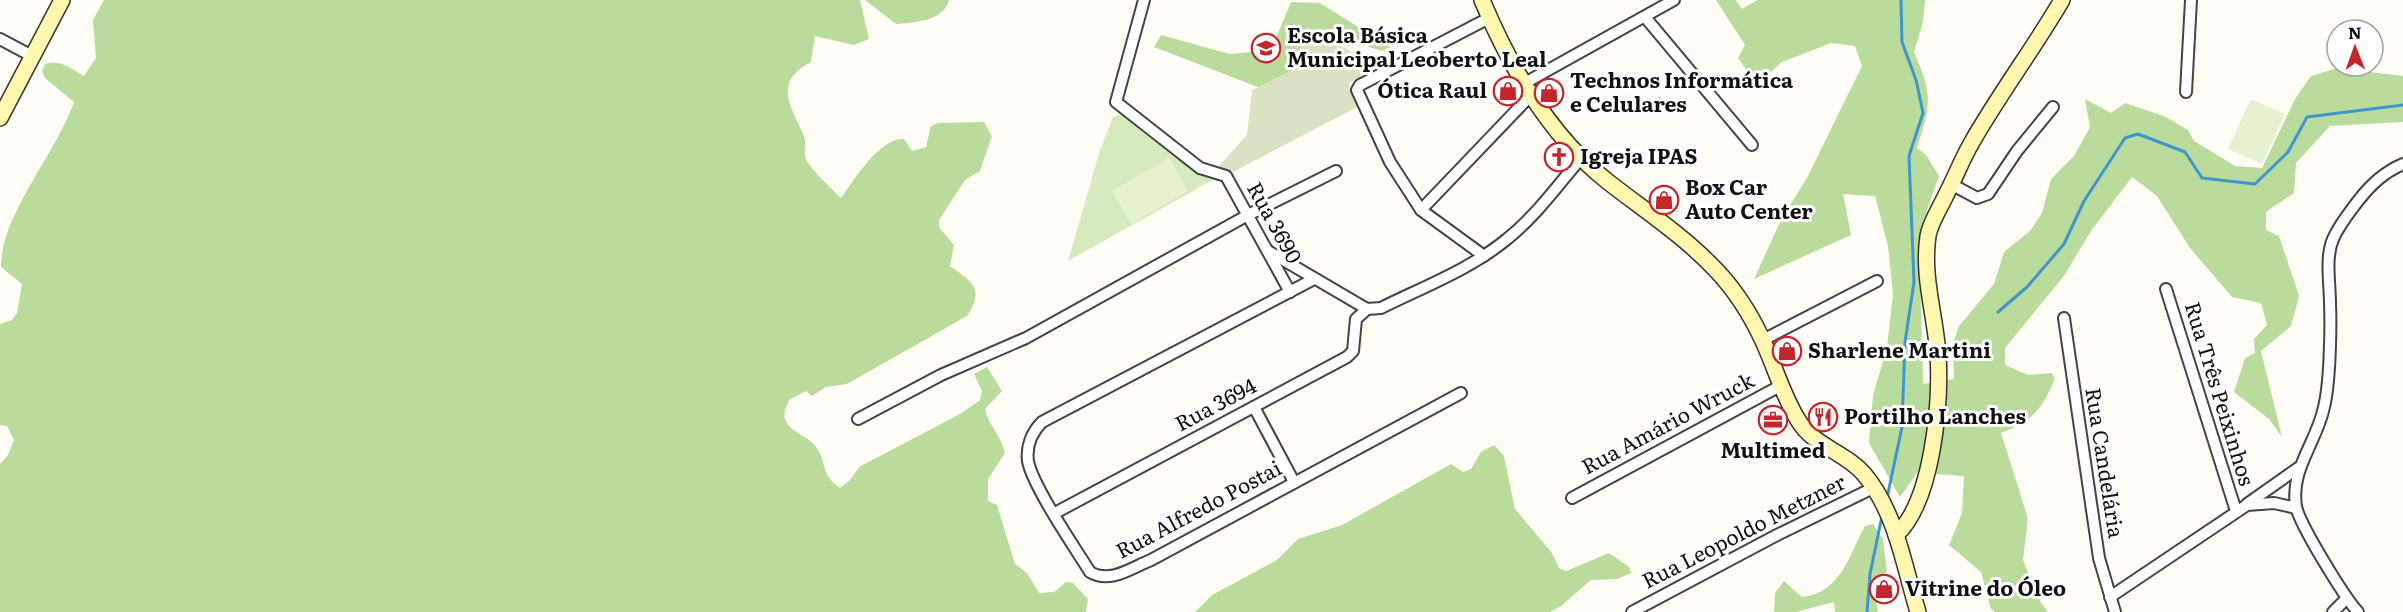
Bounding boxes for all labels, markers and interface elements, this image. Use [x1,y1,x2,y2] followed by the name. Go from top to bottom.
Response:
[1287,18,1547,73] place label: Escola Básica Municipal Leoberto Leal
[2325,18,2385,78] north arrow
[2348,20,2362,44] text: N
[1250,32,1282,64] school or university icon: Escola Básica Municipal Leoberto Leal
[1570,63,1794,118] place label: Technos Informática e Celulares
[1377,73,1487,104] place label: Ótica Raul
[1492,75,1524,107] shop icon: Ótica Raul
[1533,77,1565,109] shop icon: Technos Informática e Celulares
[1580,139,1698,170] place label: Igreja IPAS
[1543,141,1575,173] church icon: Igreja IPAS
[1685,170,1813,225] place label: Box Car Auto Center
[1241,175,1311,268] street label: Rua 3690
[1648,184,1680,216] shop icon: Box Car Auto Center
[2179,298,2264,489] street label: Rua Três Peixinhos
[1808,333,1991,364] place label: Sharlene Martini
[1771,335,1803,367] shop icon: Sharlene Martini
[1575,363,1759,480] street label: Rua Amário Wruck
[1169,368,1261,437] street label: Rua 3694
[2079,385,2134,541] street label: Rua Candelária
[1844,399,2026,430] place label: Portilho Lanches
[1807,401,1839,433] restaurant icon: Portilho Lanches
[1757,404,1789,436] office icon: Multimed
[1721,433,1826,464] place label: Multimed
[1109,451,1286,565] street label: Rua Alfredo Postai
[1636,465,1850,595] street label: Rua Leopoldo Metzner
[1905,571,2066,602] place label: Vitrine do Óleo
[1868,573,1900,605] shop icon: Vitrine do Óleo

